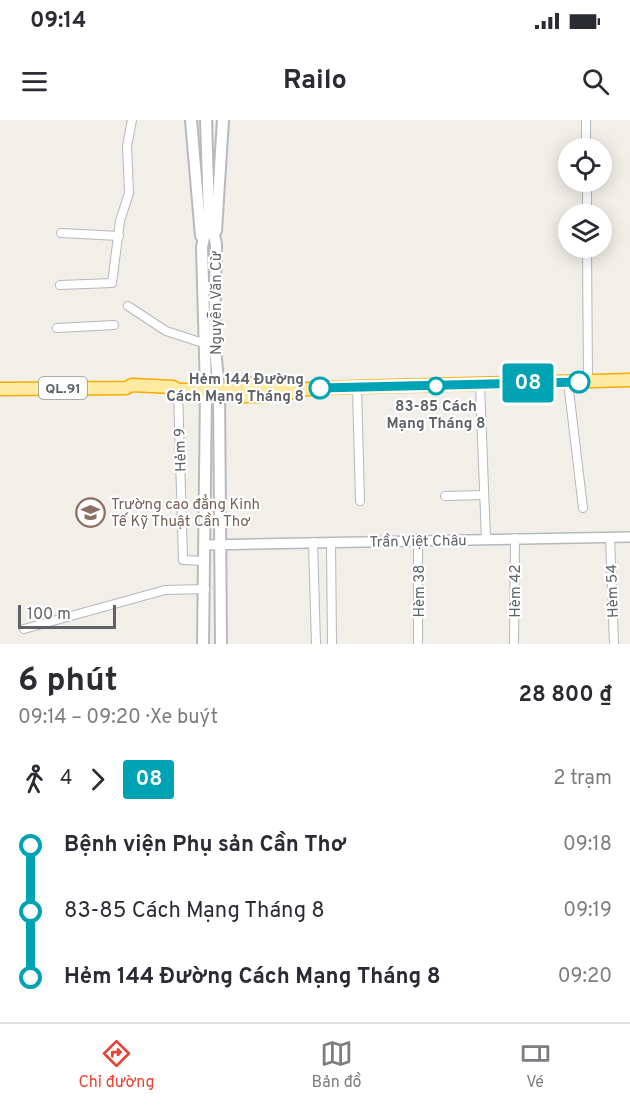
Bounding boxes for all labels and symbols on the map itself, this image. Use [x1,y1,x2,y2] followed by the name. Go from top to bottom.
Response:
[206,250,227,355] street label: Nguyễn Văn Cừ
[501,364,555,402] line badge: 08
[166,371,304,407] place label: Hẻm 144 Đường Cách Mạng Tháng 8
[568,371,590,393] unlabelled marker
[39,377,87,399] road number: QL.91
[309,377,331,399] marker: Hẻm 144 Đường Cách Mạng Tháng 8
[427,377,445,395] marker: 83-85 Cách Mạng Tháng 8
[386,398,486,434] place label: 83-85 Cách Mạng Tháng 8
[171,428,192,472] street label: Hẻm 9
[111,494,260,532] place label: Trường cao đẳng Kinh Tế Kỹ Thuật Cần Thơ
[74,497,106,529] school or university icon: Trường cao đẳng Kinh Tế Kỹ Thuật Cần Thơ
[369,531,467,553] street label: Trần Việt Châu
[507,564,526,618] street label: Hèm 42
[603,564,624,618] street label: Hèm 54
[411,565,430,618] street label: Hèm 38
[18,602,116,630] scale bar

